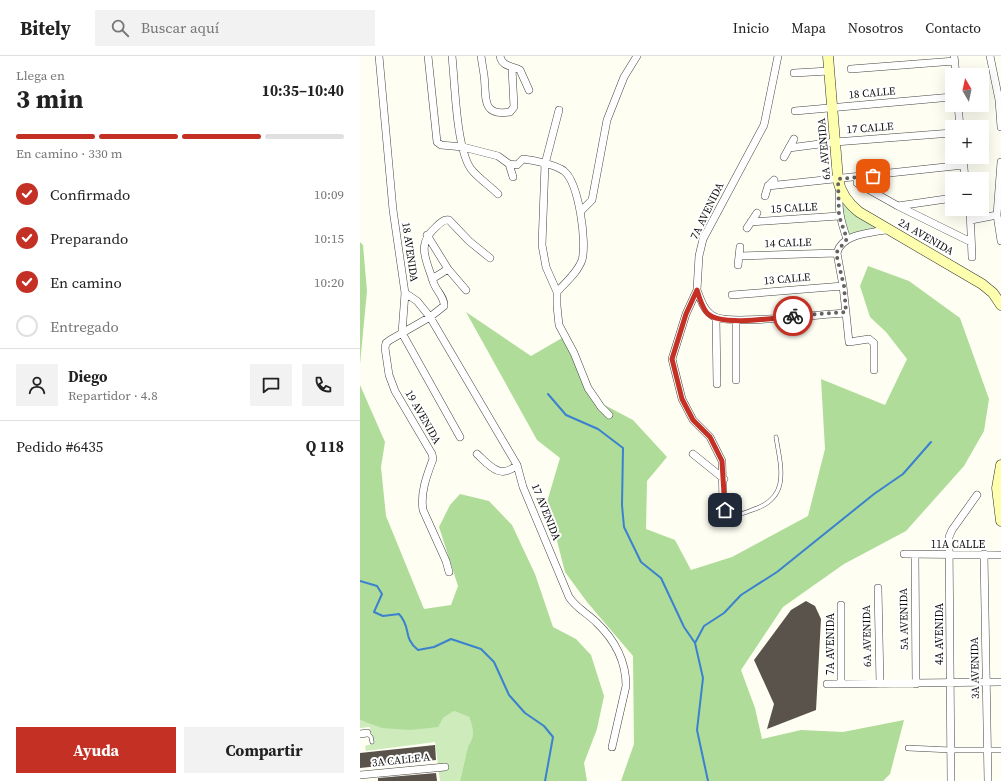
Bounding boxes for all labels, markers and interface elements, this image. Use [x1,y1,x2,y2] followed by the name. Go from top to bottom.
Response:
[95,10,375,46] search box
[20,15,71,41] text: Bitely
[109,17,131,39] icon: search
[141,17,219,38] text: Buscar aquí
[733,18,769,38] text: Inicio
[791,18,826,38] text: Mapa
[848,18,903,38] text: Nosotros
[925,18,981,38] text: Contacto
[16,67,65,84] text: Llega en
[945,68,989,112] north arrow
[945,68,989,216] map controls
[262,80,344,101] text: 10:35–10:40
[16,81,83,117] text: 3 min
[848,83,896,103] street label: 18 CALLE
[814,117,834,180] street label: 6A AVENIDA
[846,119,894,137] street label: 17 CALLE
[945,120,989,164] button: +
[16,145,122,162] text: En camino · 330 m
[856,159,890,193] pin
[862,165,884,187] icon: bag
[945,172,989,216] button: −
[687,179,728,242] street label: 7A AVENIDA
[16,183,38,205] icon: check
[50,184,130,205] text: Confirmado
[314,186,344,203] text: 10:09
[770,199,818,217] street label: 15 CALLE
[895,215,957,259] street label: 2A AVENIDA
[398,221,422,283] street label: 18 AVENIDA
[16,227,38,249] icon: check
[50,228,128,249] text: Preparando
[314,230,344,247] text: 10:15
[764,235,812,251] street label: 14 CALLE
[763,269,811,289] street label: 13 CALLE
[16,271,38,293] icon: check
[50,272,122,293] text: En camino
[314,274,344,291] text: 10:20
[773,296,813,336] courier
[782,305,804,327] icon: bike
[50,316,119,337] text: Entregado
[16,364,58,406] button: person
[250,364,292,406] button: chat
[302,364,344,406] button: phone
[68,366,108,387] text: Diego
[68,387,158,404] text: Repartidor · 4.8
[401,387,445,447] street label: 19 AVENIDA
[16,436,103,457] text: Pedido #6435
[306,436,344,457] text: Q 118
[528,481,564,543] street label: 17 AVENIDA
[708,493,742,527] pin
[714,499,736,521] icon: home
[931,537,986,552] street label: 11A CALLE
[896,587,912,650] street label: 5A AVENIDA
[932,602,947,665] street label: 4A AVENIDA
[859,604,875,667] street label: 6A AVENIDA
[823,612,838,675] street label: 7A AVENIDA
[967,636,983,699] street label: 3A AVENIDA
[16,727,176,773] button: Ayuda
[184,727,344,773] button: Compartir
[371,749,432,771] street label: 3A CALLE A

